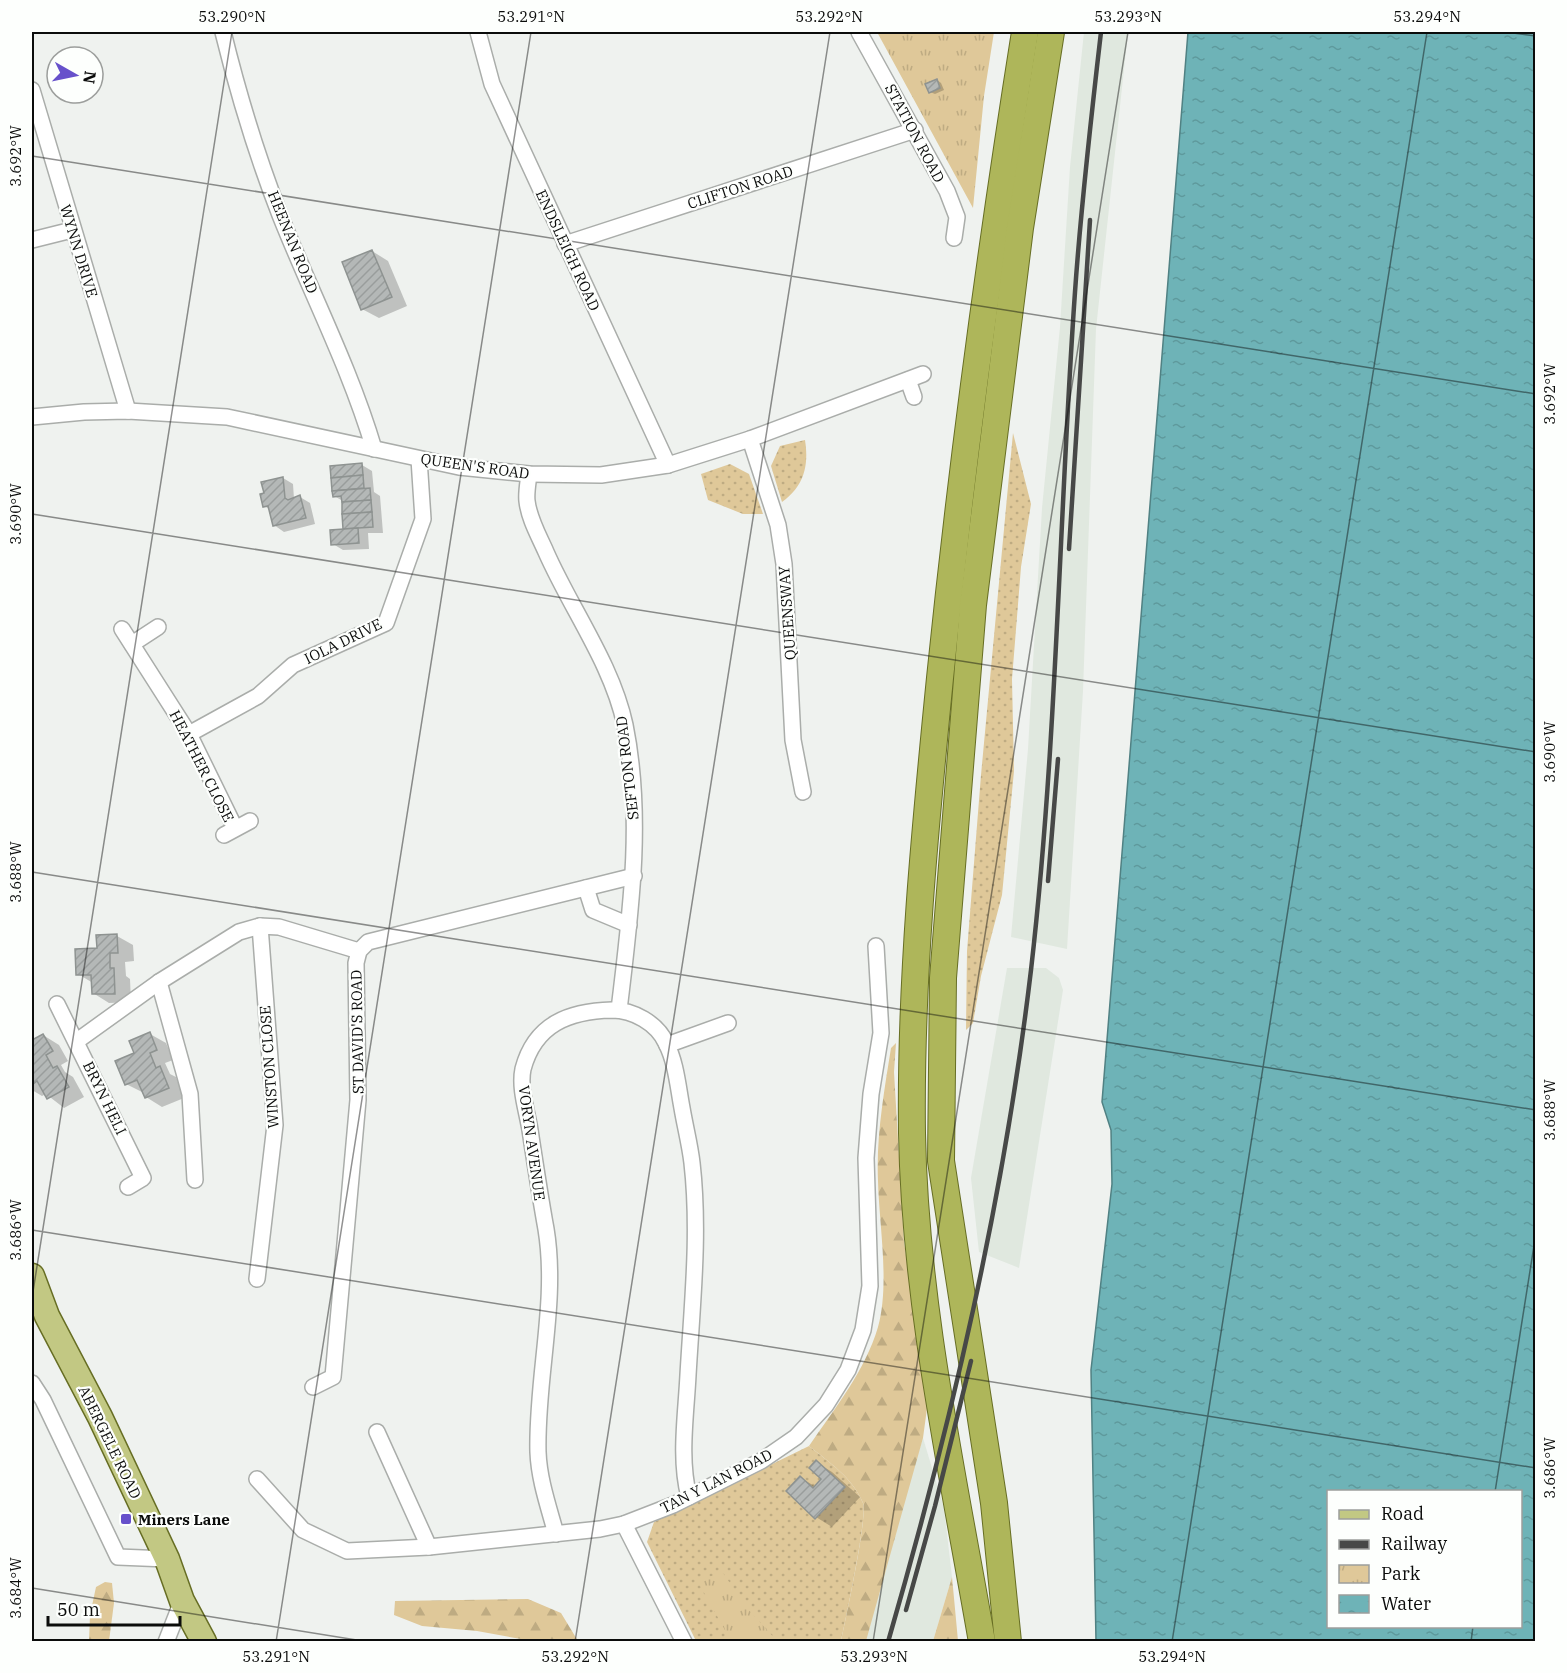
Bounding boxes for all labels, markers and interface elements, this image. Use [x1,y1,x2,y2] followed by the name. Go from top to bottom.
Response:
[198,7,266,26] text: 53.290°N
[497,7,565,26] text: 53.291°N
[795,7,863,26] text: 53.292°N
[1094,7,1162,26] text: 53.293°N
[1393,7,1461,26] text: 53.294°N
[45,45,105,105] north arrow
[79,70,101,85] text: N
[881,80,949,186] street label: STATION ROAD
[6,125,25,187] text: 3.692°W
[685,161,795,213] street label: CLIFTON ROAD
[532,186,604,314] street label: ENDSLEIGH ROAD
[264,188,322,296] street label: HEENAN ROAD
[56,202,102,300] street label: WYNN DRIVE
[1540,363,1559,425] text: 3.692°W
[419,449,531,483] street label: QUEEN'S ROAD
[6,483,25,545] text: 3.690°W
[774,565,800,661] street label: QUEENSWAY
[301,614,385,668] street label: IOLA DRIVE
[166,707,238,825] street label: HEATHER CLOSE
[611,715,643,821] street label: SEFTON ROAD
[1540,721,1559,783] text: 3.690°W
[6,841,25,903] text: 3.688°W
[346,970,368,1094] street label: ST DAVID'S ROAD
[255,1005,283,1129] street label: WINSTON CLOSE
[79,1058,131,1138] street label: BRYN HELI
[1540,1079,1559,1141] text: 3.688°W
[515,1084,549,1202] street label: VORYN AVENUE
[6,1199,25,1261] text: 3.686°W
[74,1382,146,1502] street label: ABERGELE ROAD
[1540,1437,1559,1499] text: 3.686°W
[657,1445,775,1517] street label: TAN Y LAN ROAD
[1327,1490,1522,1628] legend
[1381,1502,1424,1525] text: Road
[138,1510,230,1529] place label: Miners Lane
[119,1512,133,1526] marker: Miners Lane
[1381,1532,1447,1555] text: Railway
[6,1557,25,1619] text: 3.684°W
[1381,1562,1421,1585] text: Park
[48,1589,180,1627] scale bar
[1381,1592,1431,1615] text: Water
[57,1598,100,1621] text: 50 m
[242,1647,310,1666] text: 53.291°N
[541,1647,609,1666] text: 53.292°N
[840,1647,908,1666] text: 53.293°N
[1138,1647,1206,1666] text: 53.294°N

